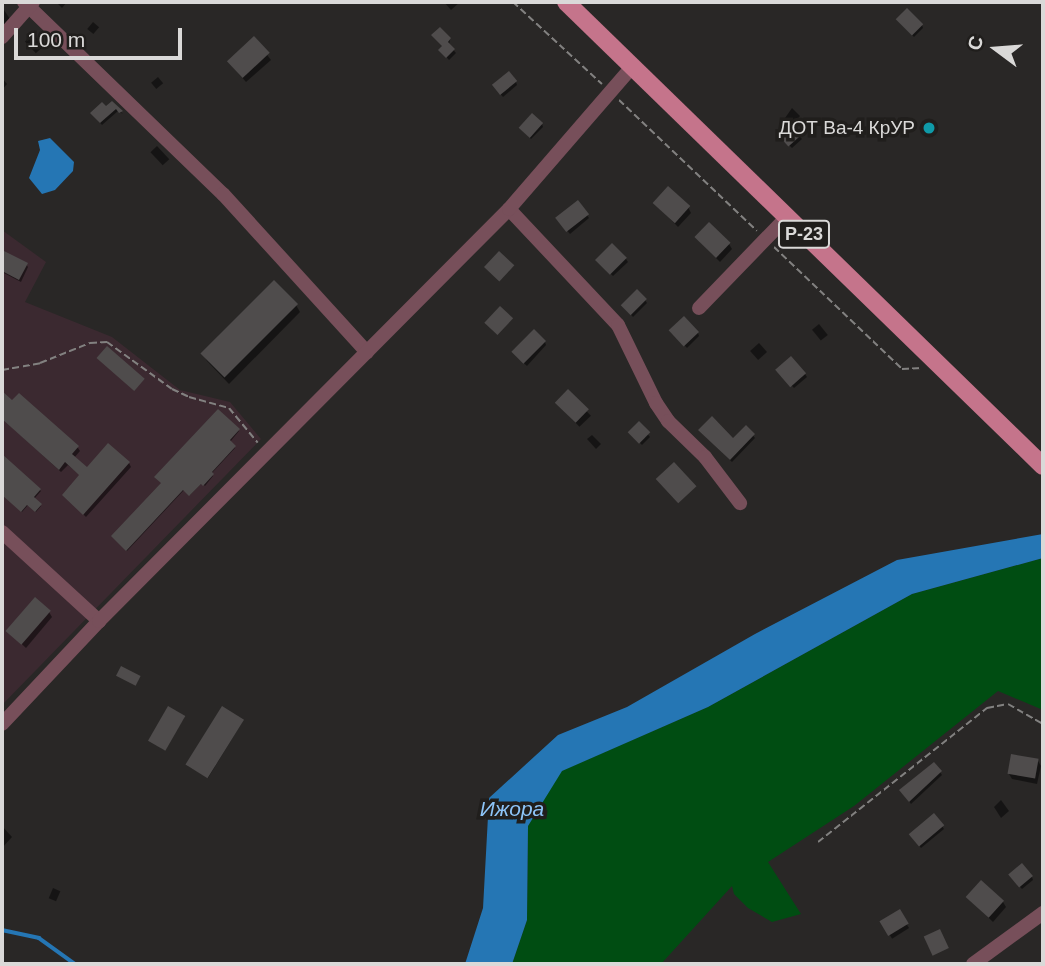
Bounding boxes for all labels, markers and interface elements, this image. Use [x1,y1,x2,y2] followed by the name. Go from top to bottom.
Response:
[18,14,186,58] scale bar
[961,14,1031,84] north arrow
[27,28,85,51] text: 100 m
[963,34,987,53] text: С
[779,117,915,139] place label: ДОТ Ва-4 КрУР
[921,120,937,136] marker: ДОТ Ва-4 КрУР
[778,220,830,248] road number: Р-23
[480,796,544,822] water label: Ижора

